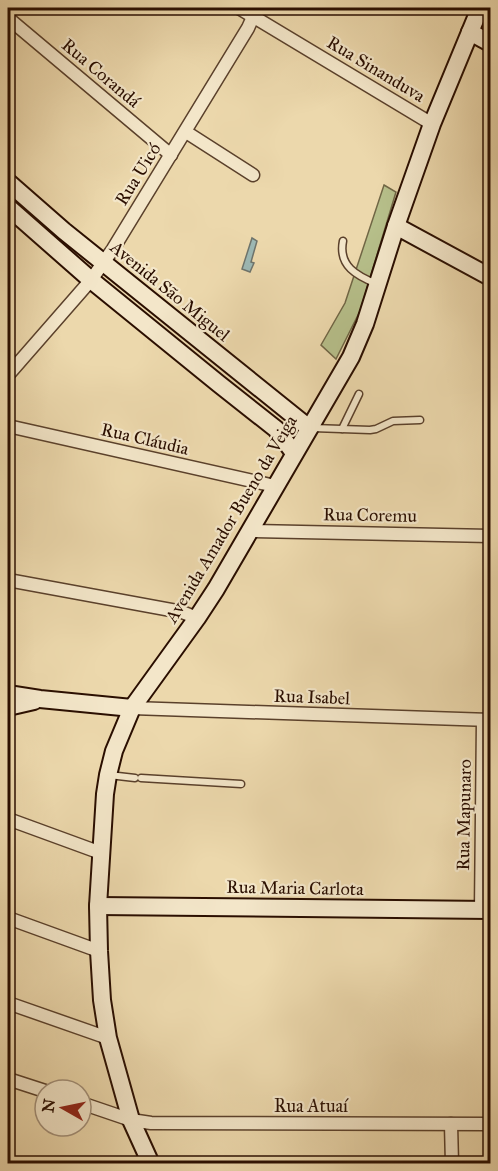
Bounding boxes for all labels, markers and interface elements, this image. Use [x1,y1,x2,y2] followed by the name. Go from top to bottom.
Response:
[323,31,429,107] street label: Rua Sinanduva
[57,34,145,112] street label: Rua Corandá
[110,139,166,209] street label: Rua Uicó
[104,235,234,347] street label: Avenida São Miguel
[160,411,303,628] street label: Avenida Amador Bueno da Veiga
[99,418,191,460] street label: Rua Cláudia
[323,503,417,527] street label: Rua Coremu
[273,685,351,709] street label: Rua Isabel
[452,759,476,871] street label: Rua Mapunaro
[226,876,364,900] street label: Rua Maria Carlota
[33,1078,93,1138] north arrow
[274,1095,349,1117] street label: Rua Atuaí
[38,1097,59,1114] text: N

